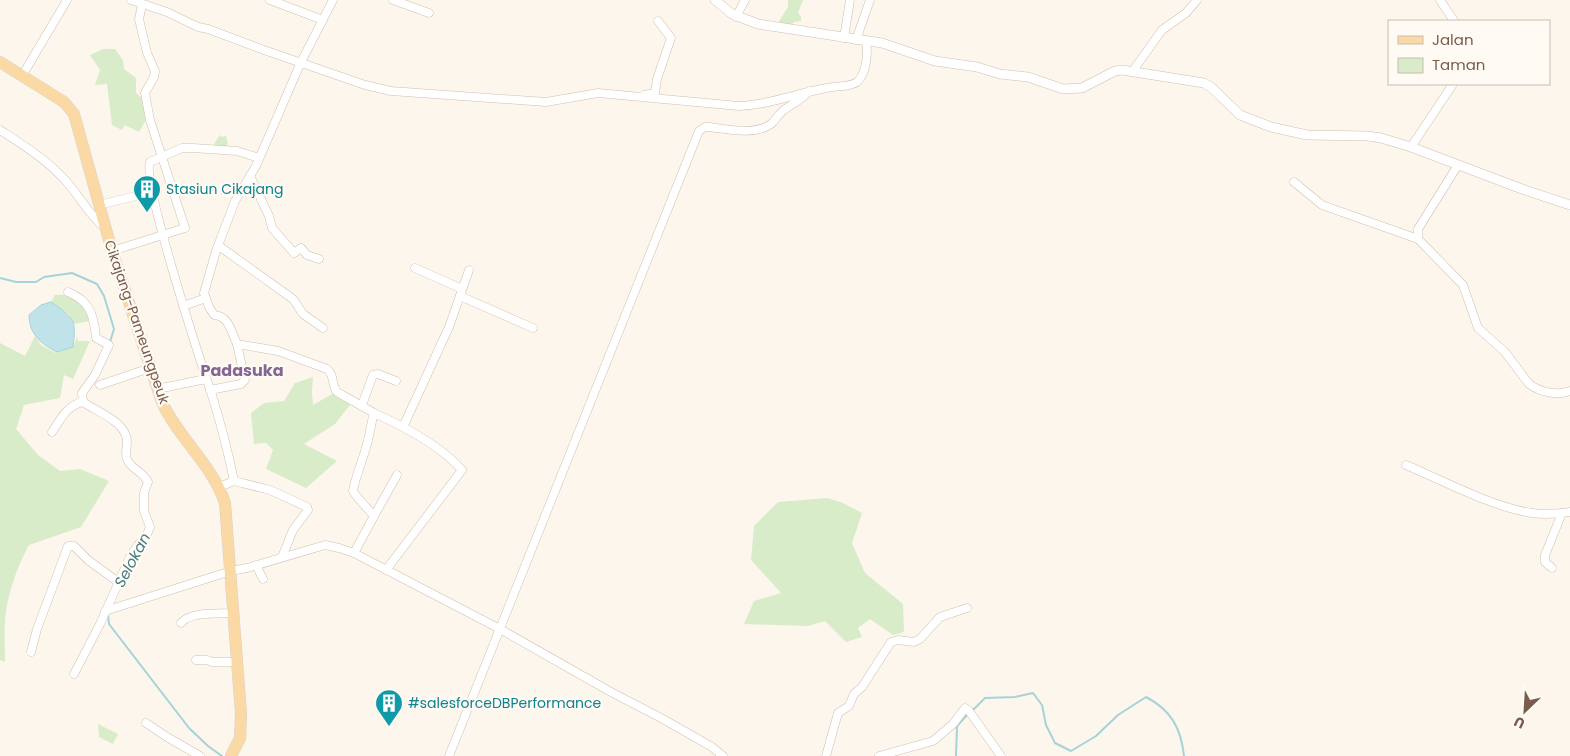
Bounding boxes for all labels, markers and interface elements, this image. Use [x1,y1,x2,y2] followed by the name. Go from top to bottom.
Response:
[1388,20,1550,85] legend
[1432,29,1474,50] text: Jalan
[1432,54,1485,75] text: Taman
[132,174,162,213] building icon: Stasiun Cikajang
[166,179,283,199] place label: Stasiun Cikajang
[99,237,175,407] street label: Cikajang-Pameungpeuk
[200,359,284,382] district label: Padasuka
[109,529,155,591] water label: Selokan
[1500,686,1550,736] north arrow
[374,688,404,727] building icon: #salesforceDBPerformance
[408,693,602,713] place label: #salesforceDBPerformance
[1511,712,1528,734] text: U

